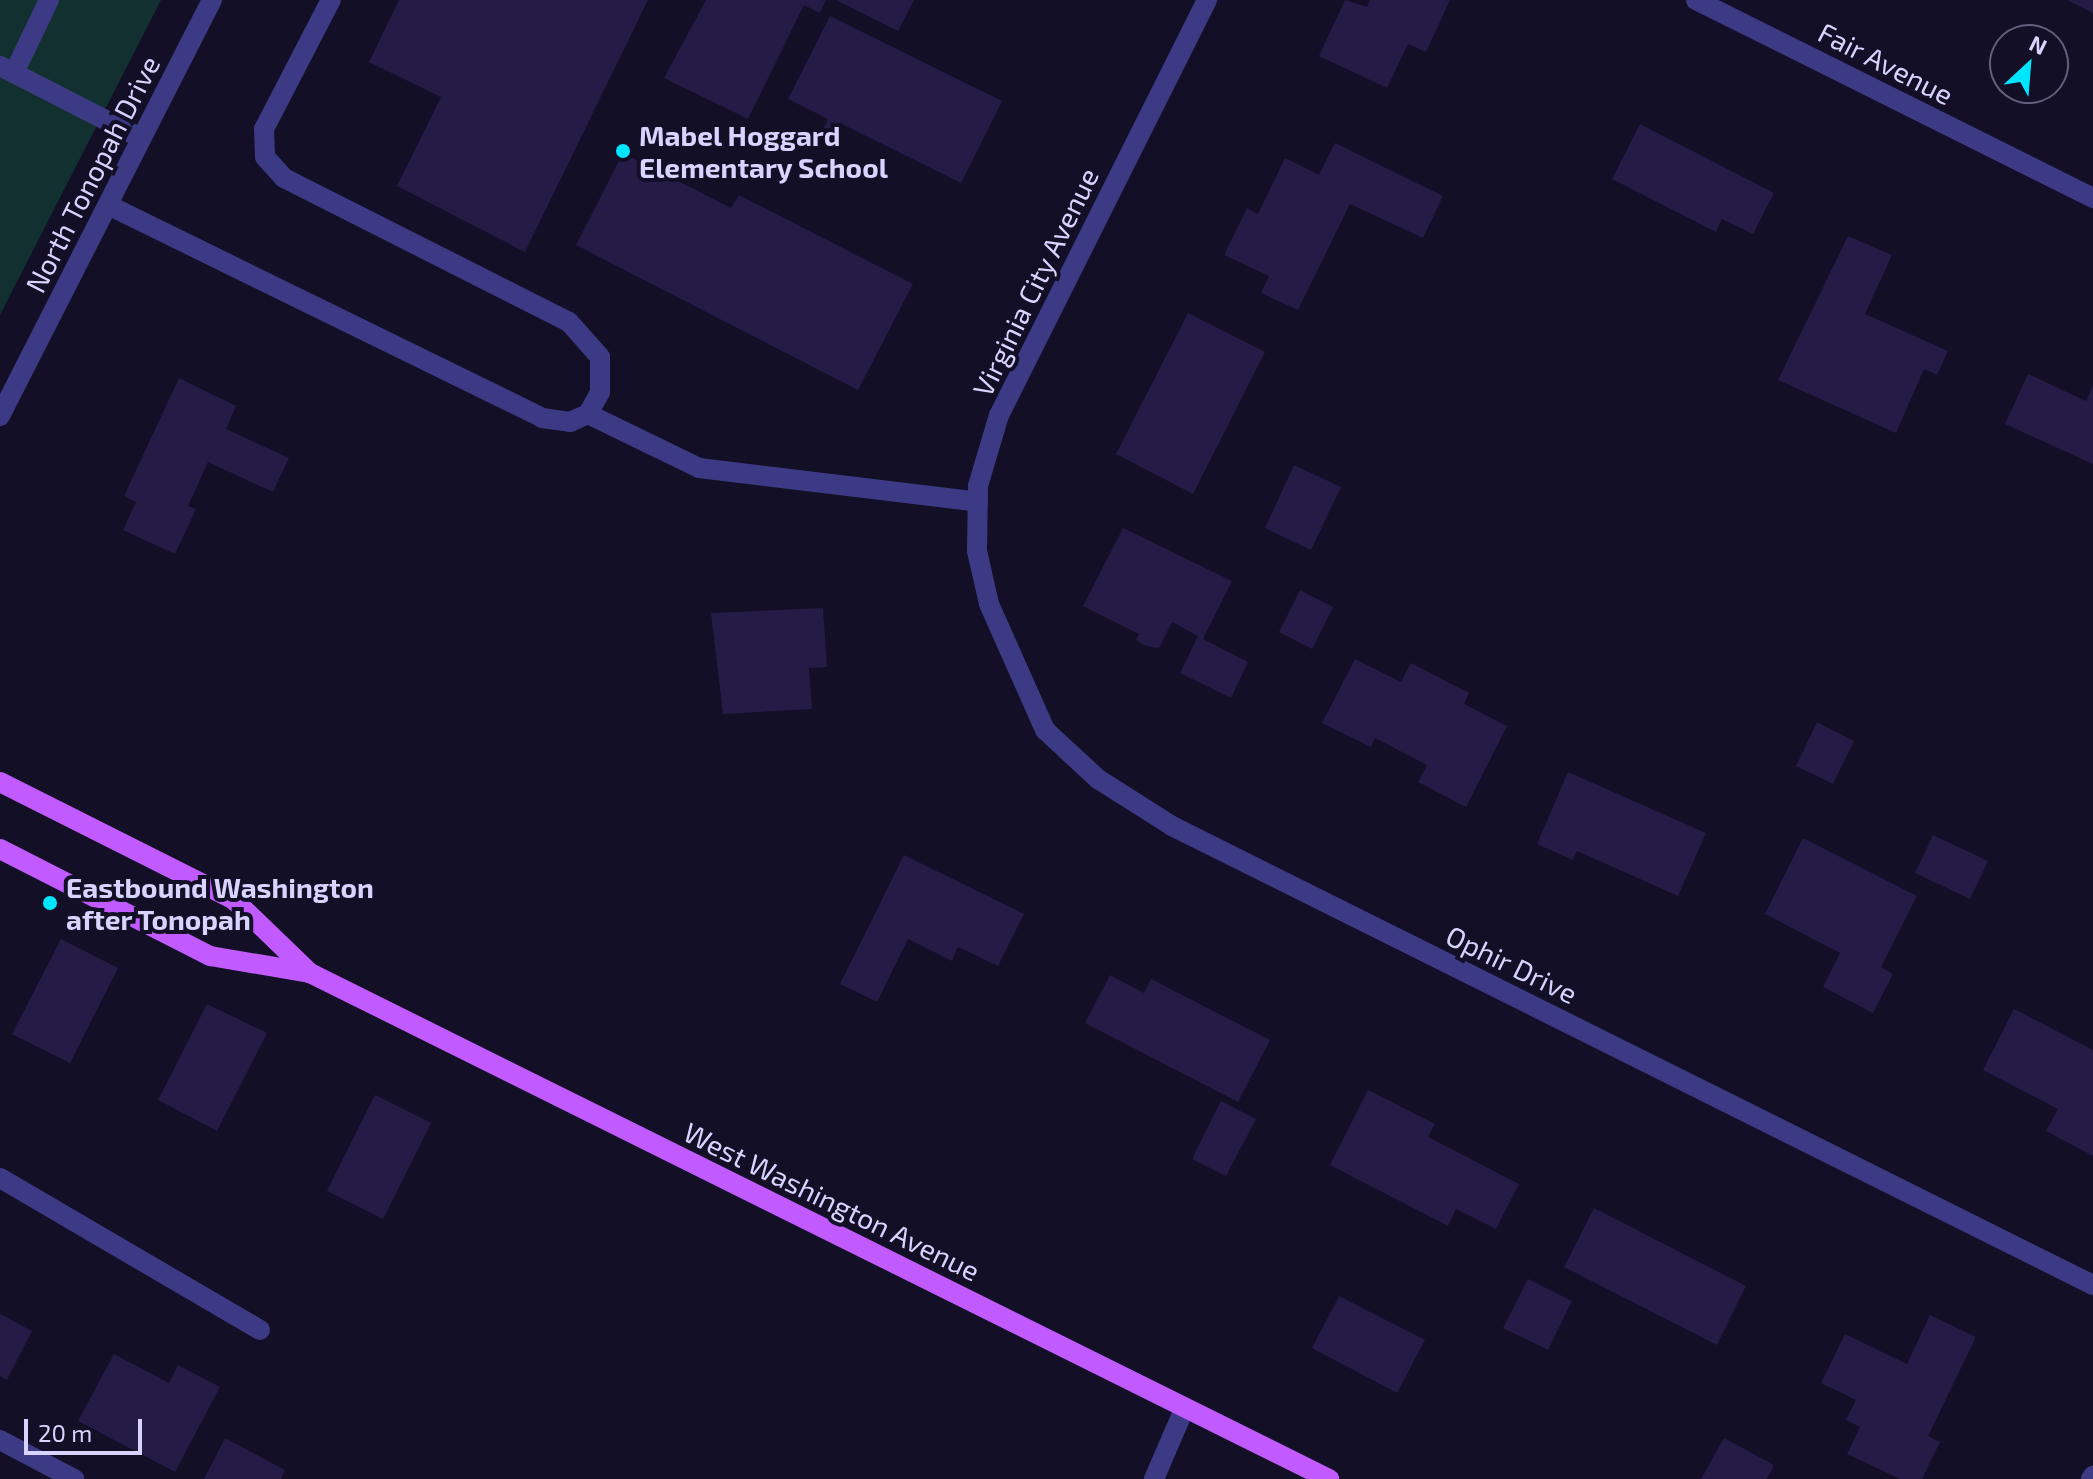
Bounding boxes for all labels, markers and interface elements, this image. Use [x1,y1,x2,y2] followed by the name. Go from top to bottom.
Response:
[1812,14,1960,112] street label: Fair Avenue
[1989,24,2069,104] north arrow
[2026,29,2051,59] text: N
[18,50,166,298] street label: North Tonopah Drive
[639,118,888,184] place label: Mabel Hoggard Elementary School
[614,142,632,160] marker: Mabel Hoggard Elementary School
[965,162,1105,402] street label: Virginia City Avenue
[66,870,374,936] place label: Eastbound Washington after Tonopah
[41,894,59,912] marker: Eastbound Washington after Tonopah
[1441,918,1583,1010] street label: Ophir Drive
[678,1114,986,1288] street label: West Washington Avenue
[28,1403,146,1453] scale bar
[38,1418,92,1447] text: 20 m

